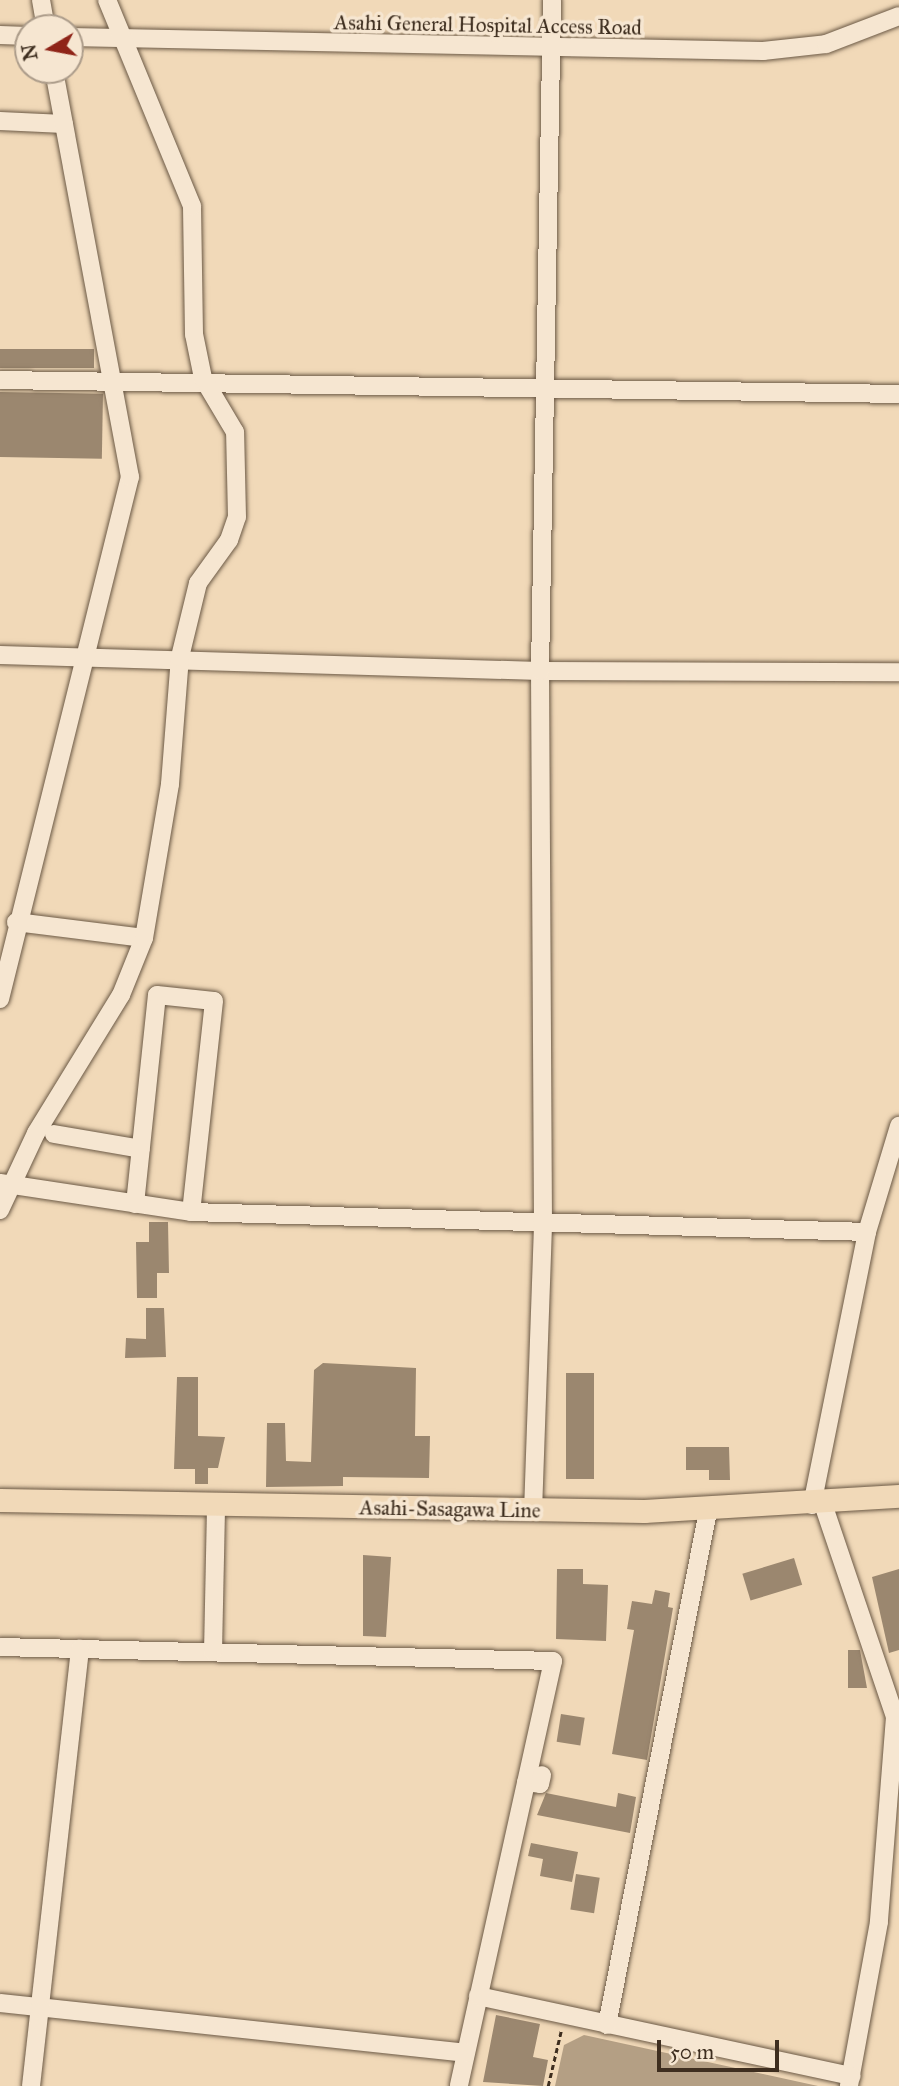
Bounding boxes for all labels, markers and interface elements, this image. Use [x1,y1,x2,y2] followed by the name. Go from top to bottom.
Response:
[334,10,642,40] street label: Asahi General Hospital Access Road
[14,14,84,84] north arrow
[17,42,43,62] text: N
[359,1495,541,1523] street label: Asahi-Sasagawa Line
[661,2026,783,2070] scale bar
[670,2039,714,2065] text: 50 m

